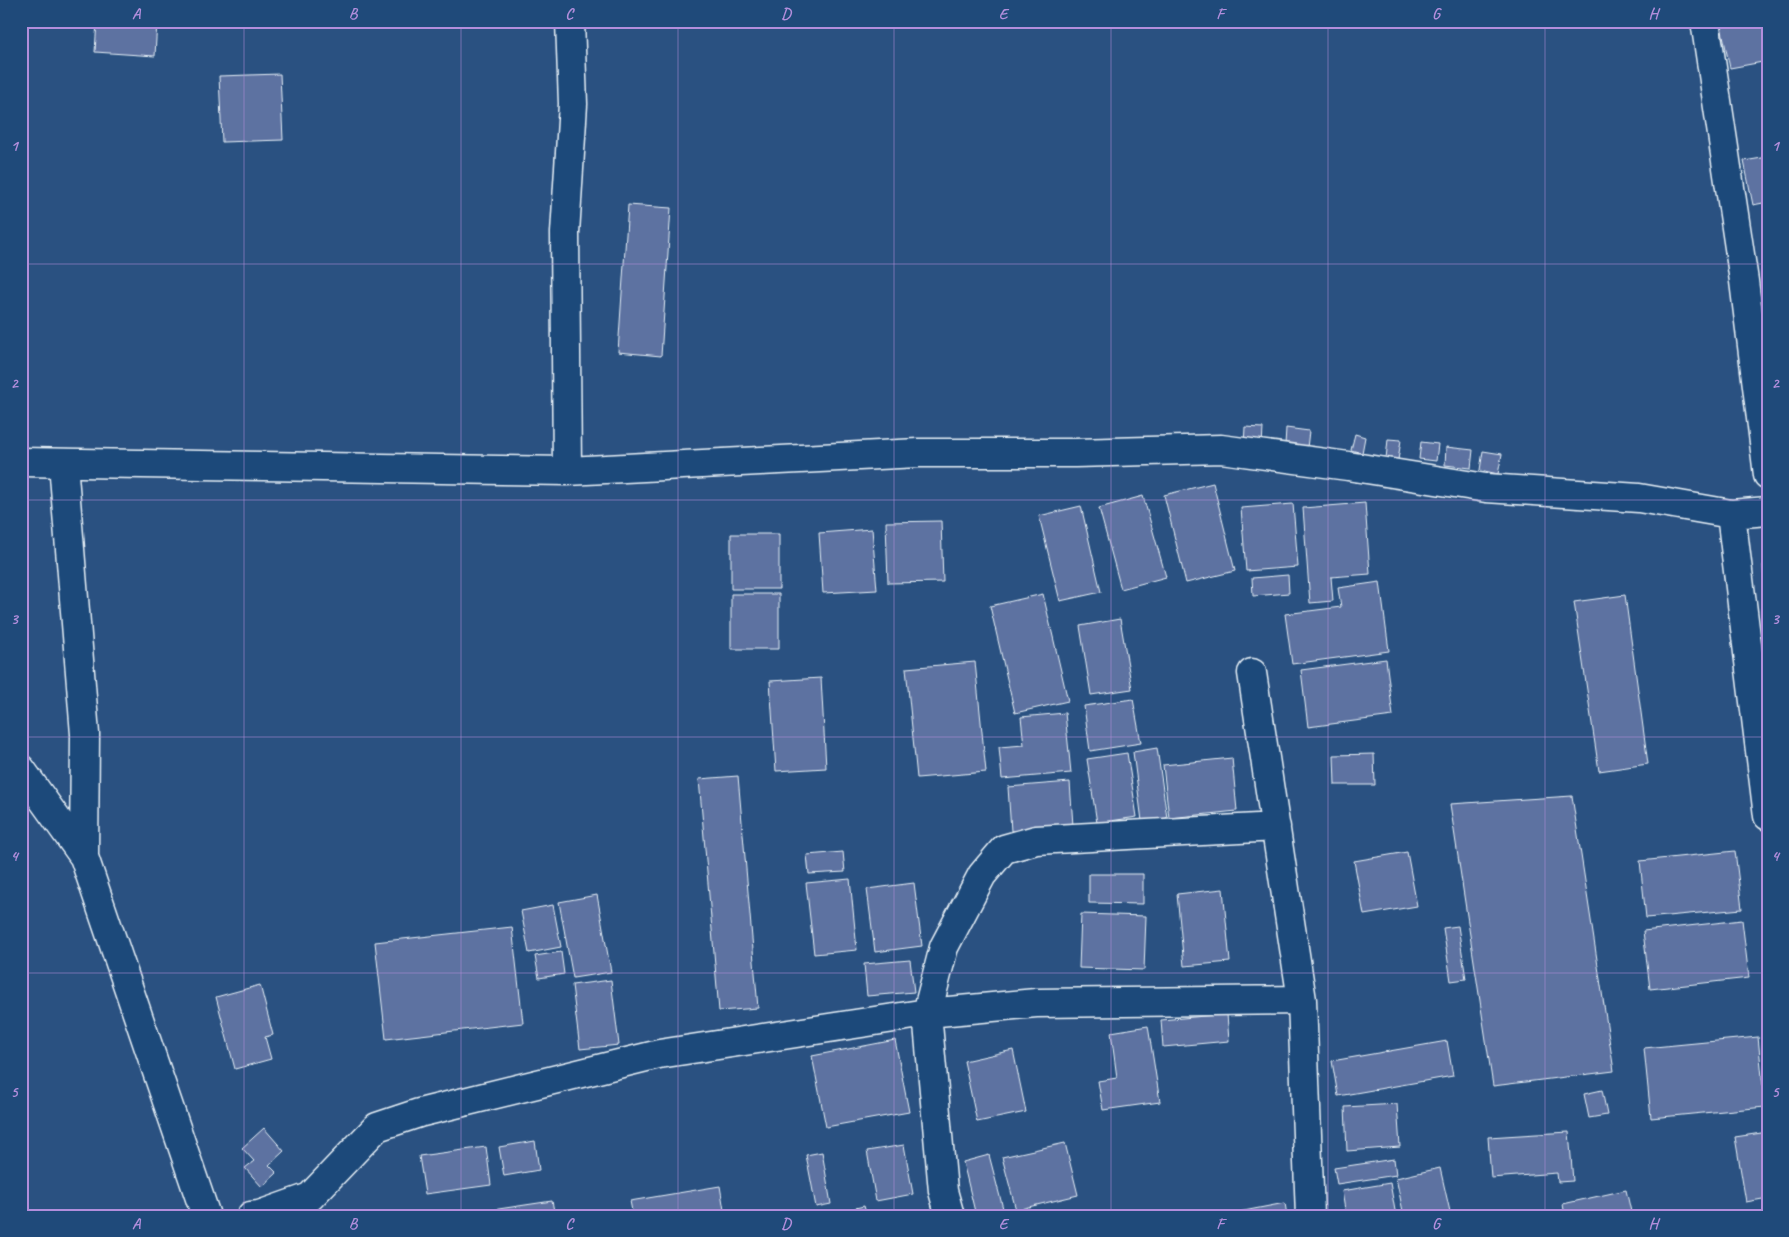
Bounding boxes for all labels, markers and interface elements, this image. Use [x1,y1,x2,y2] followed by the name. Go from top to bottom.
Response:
[132,4,142,24] text: A
[349,4,359,24] text: B
[565,4,575,24] text: C
[781,4,792,24] text: D
[999,4,1010,24] text: E
[1216,4,1227,24] text: F
[1432,4,1442,24] text: G
[1648,4,1660,24] text: H
[10,136,19,156] text: 1
[1771,136,1780,156] text: 1
[10,373,19,393] text: 2
[1771,373,1780,393] text: 2
[10,609,19,629] text: 3
[1771,609,1780,629] text: 3
[10,846,19,866] text: 4
[1771,846,1780,866] text: 4
[11,1082,20,1102] text: 5
[1772,1082,1781,1102] text: 5
[132,1214,142,1234] text: A
[349,1214,359,1234] text: B
[565,1214,575,1234] text: C
[781,1214,792,1234] text: D
[999,1214,1010,1234] text: E
[1216,1214,1227,1234] text: F
[1432,1214,1442,1234] text: G
[1648,1214,1660,1234] text: H

